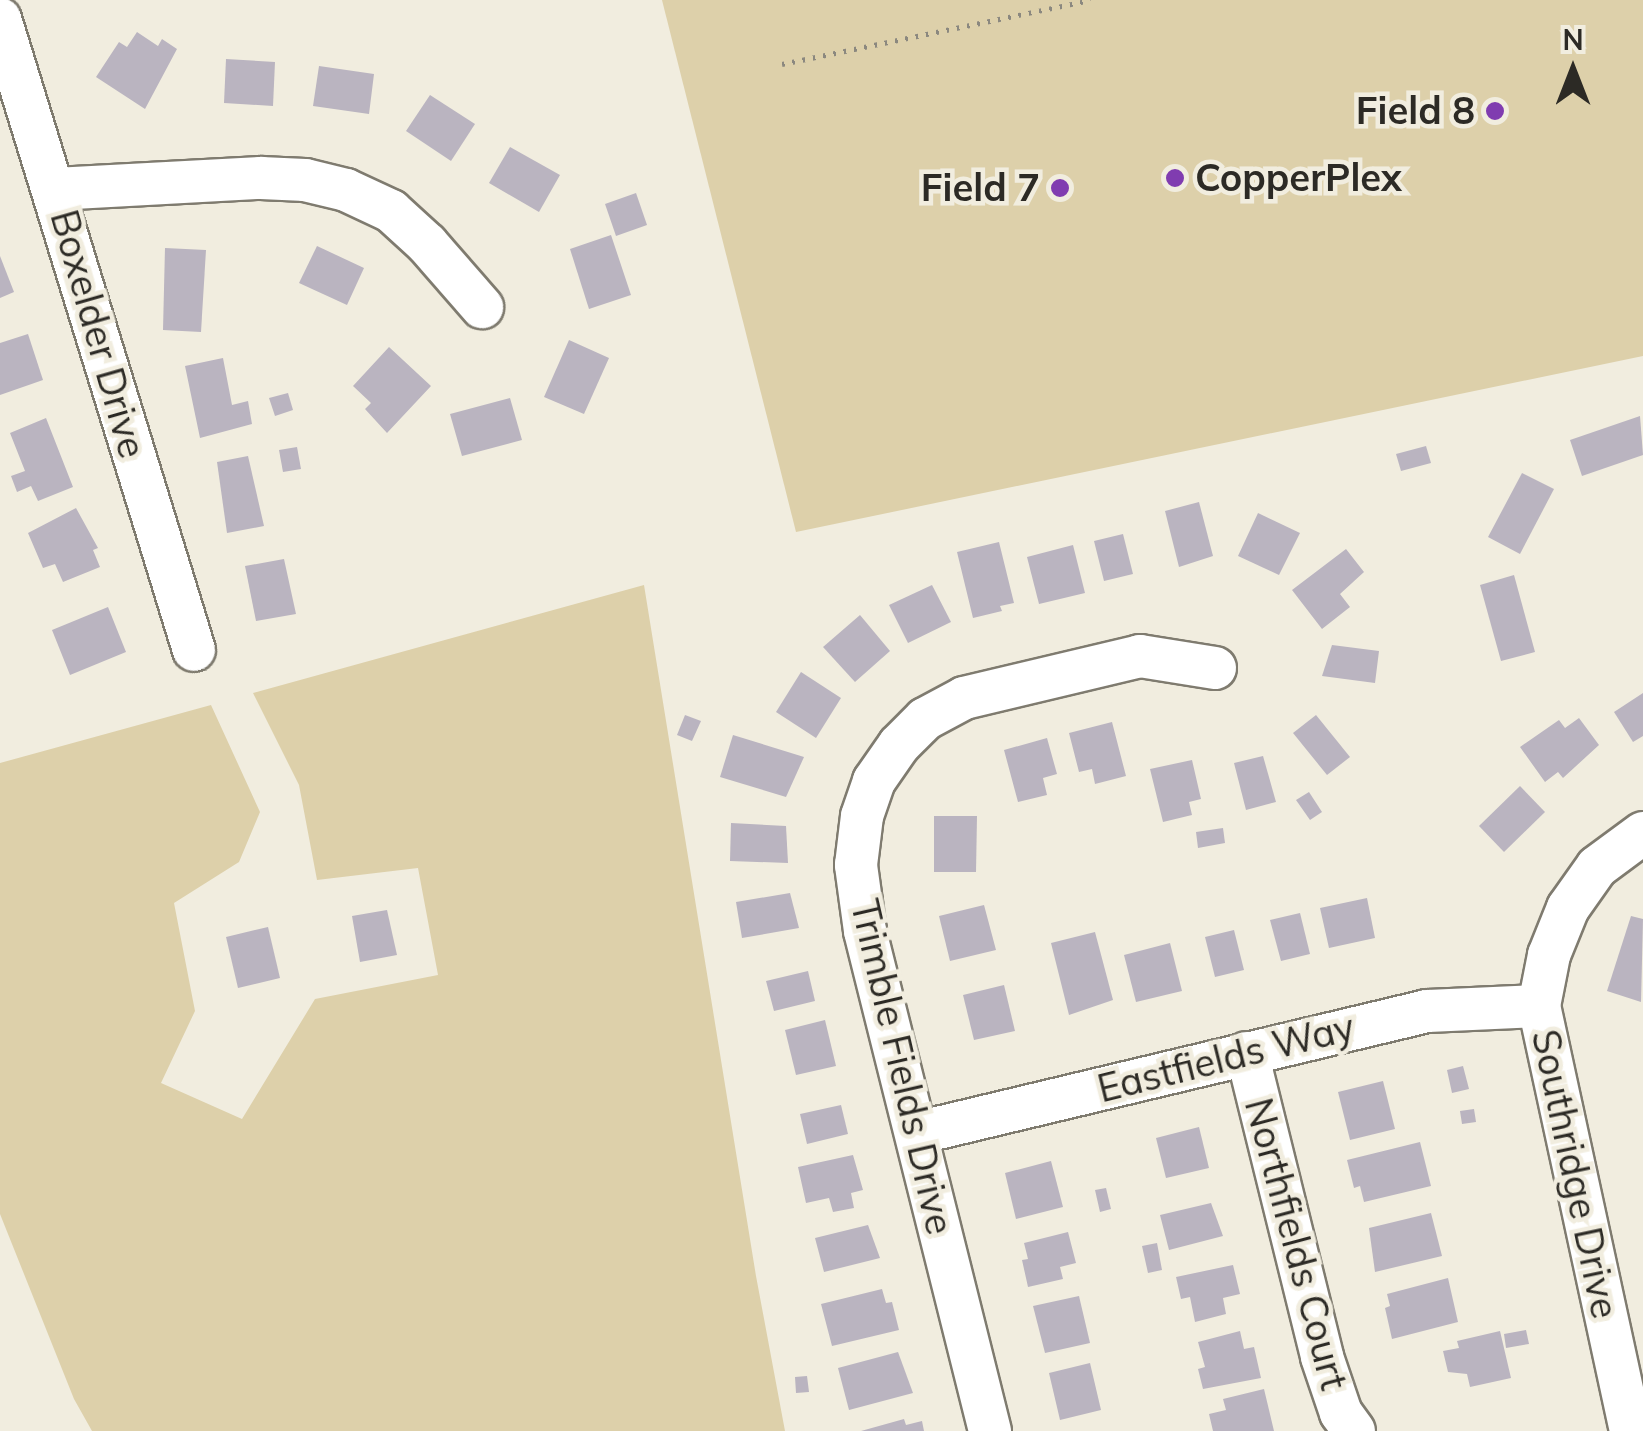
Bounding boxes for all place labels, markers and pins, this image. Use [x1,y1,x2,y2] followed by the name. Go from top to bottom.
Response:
[1356,88,1475,134] place label: Field 8
[1484,100,1506,122] marker: Field 8
[1195,155,1402,201] place label: CopperPlex
[921,165,1040,211] place label: Field 7
[1164,167,1186,189] marker: CopperPlex
[1049,177,1071,199] marker: Field 7

